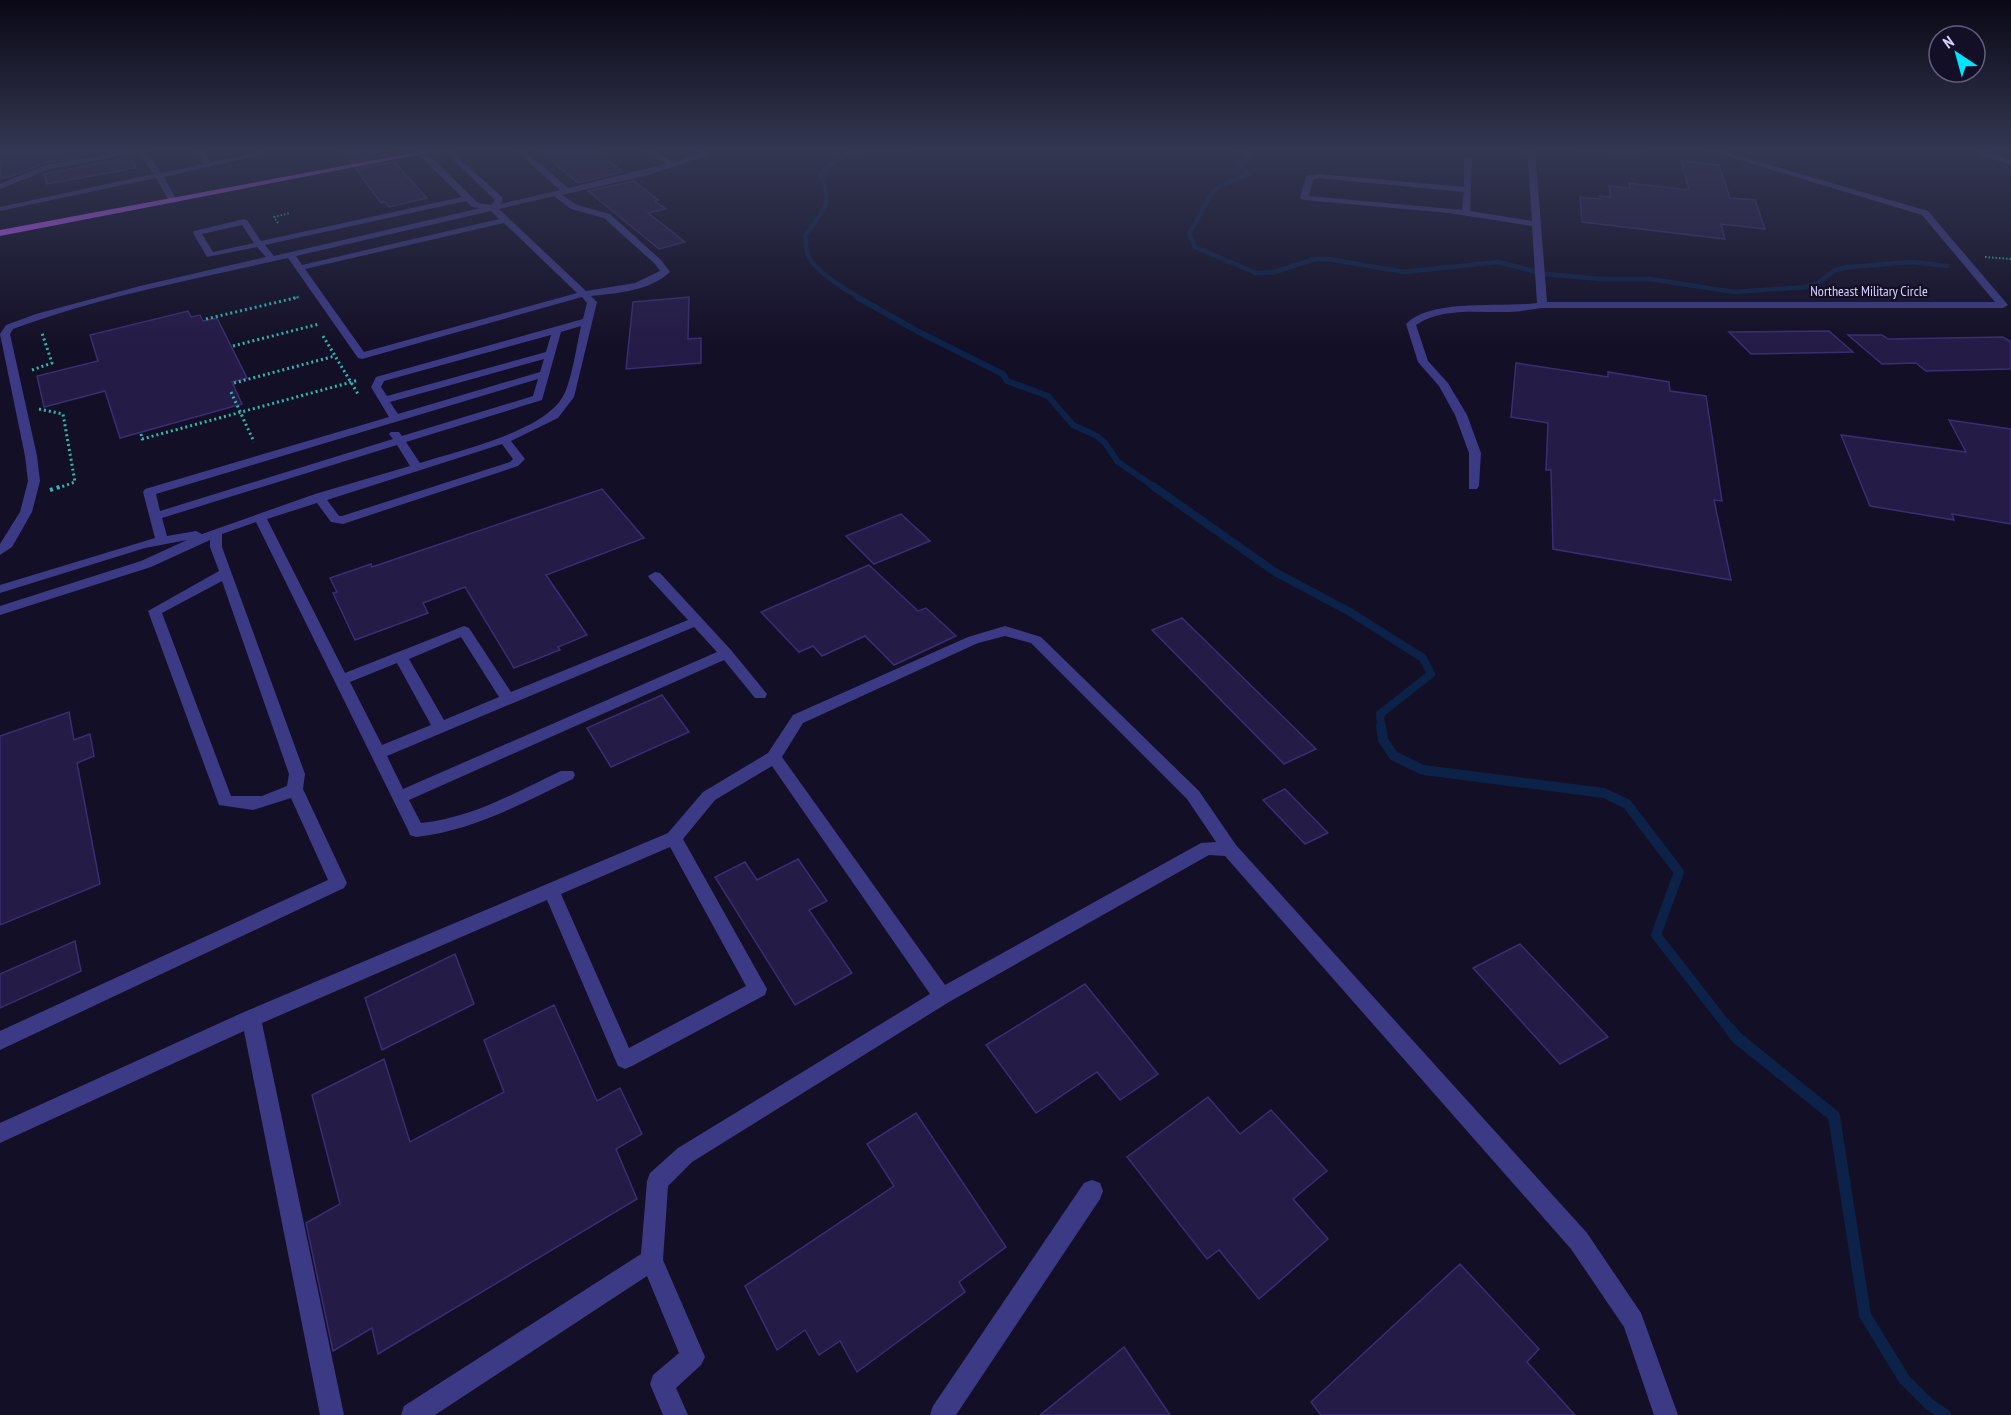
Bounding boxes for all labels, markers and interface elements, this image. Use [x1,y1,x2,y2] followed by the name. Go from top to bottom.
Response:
[1927,24,1987,84] north arrow
[1939,31,1958,52] text: N
[1810,282,1928,300] street label: Northeast Military Circle

